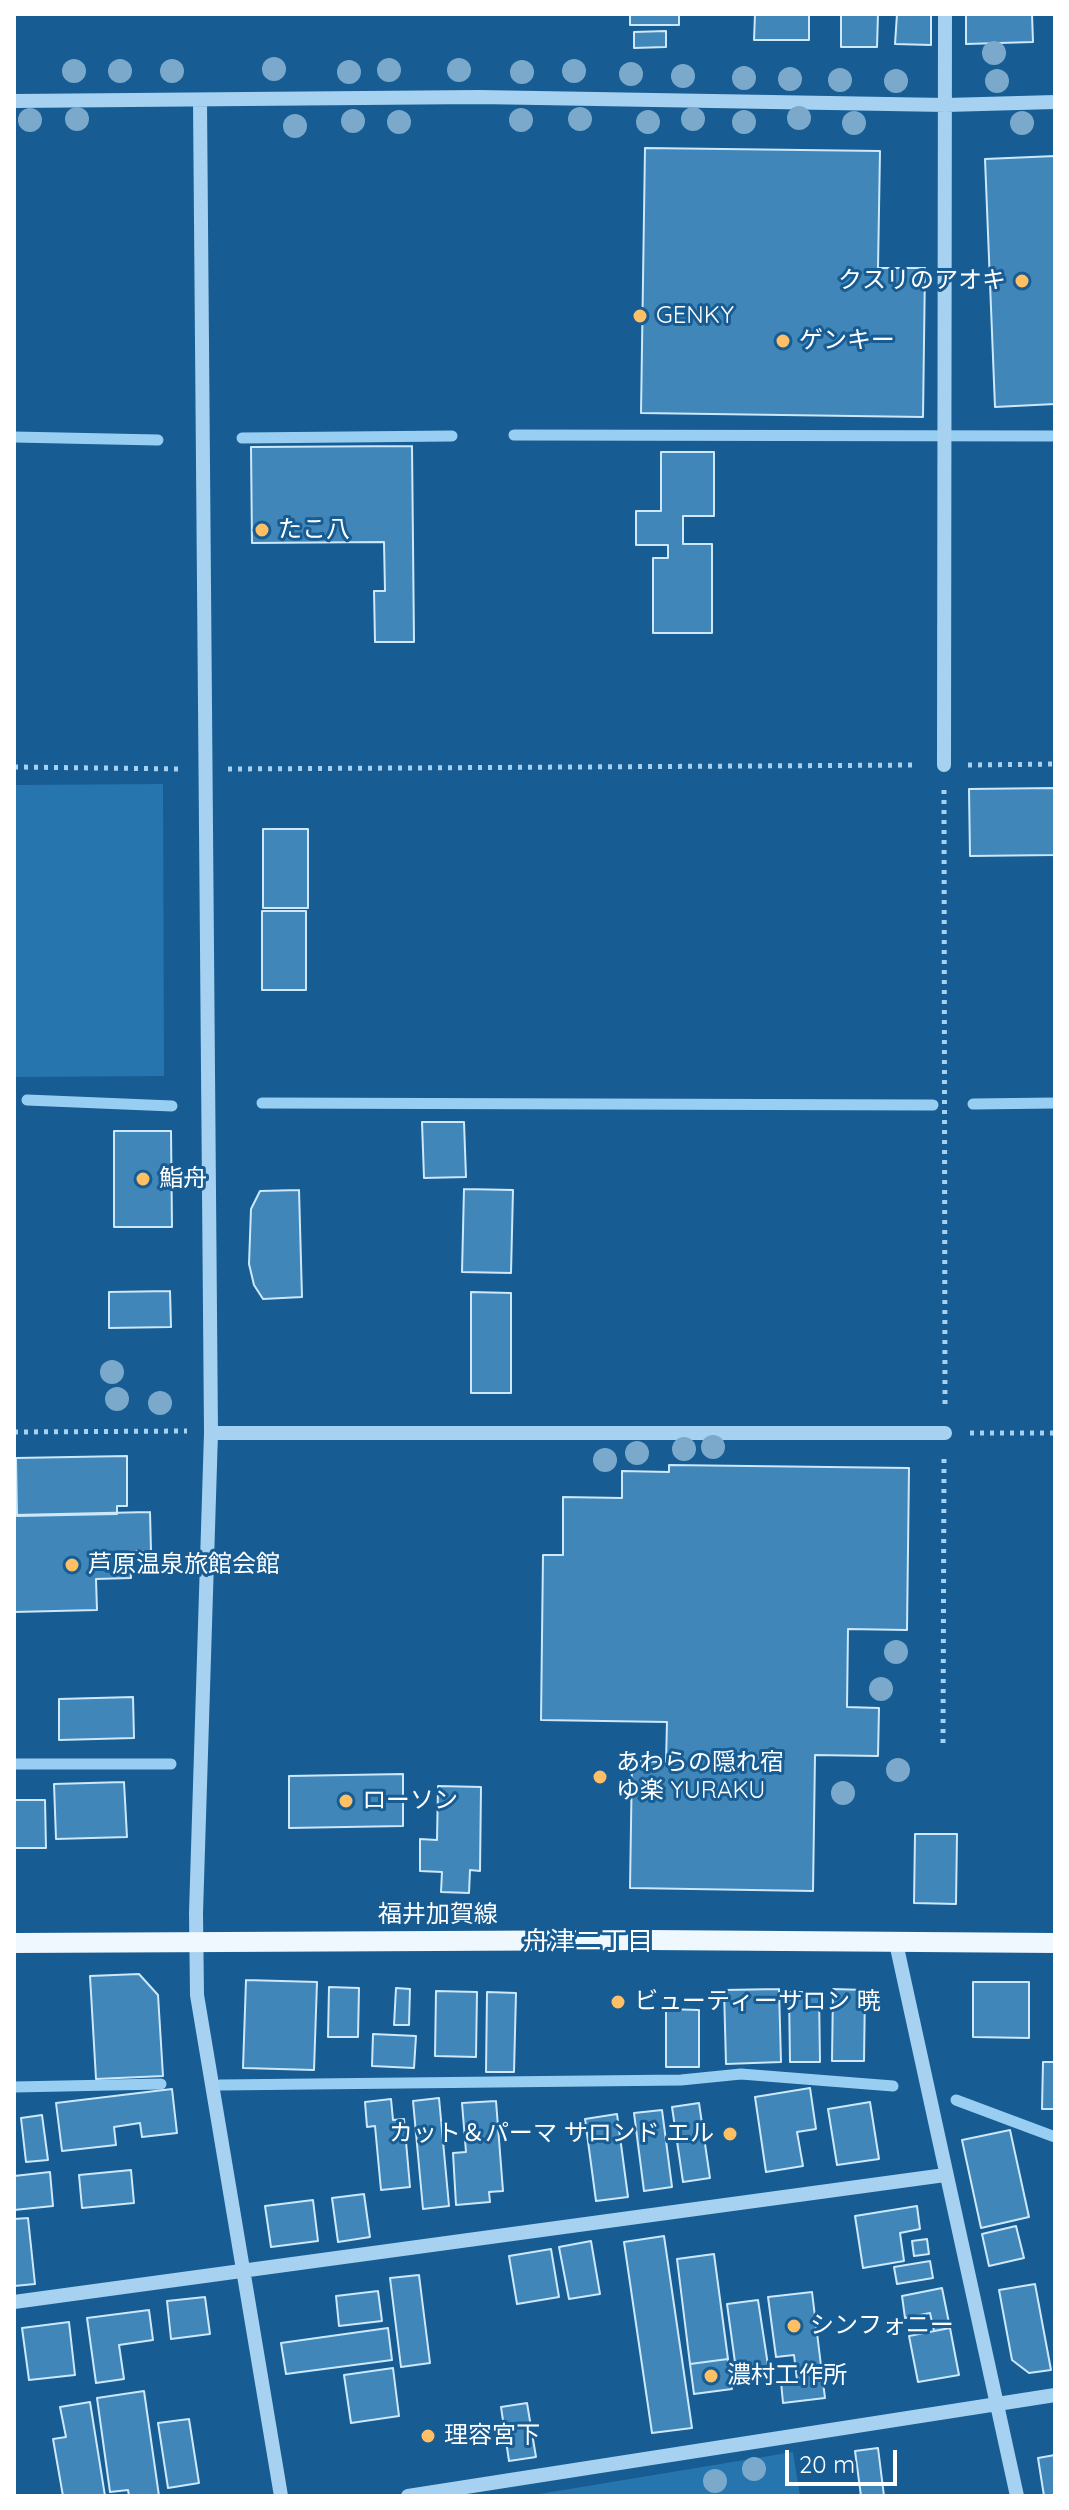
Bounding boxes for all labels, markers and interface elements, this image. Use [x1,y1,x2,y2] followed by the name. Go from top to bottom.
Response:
[838,267,1006,295] place label: クスリのアオキ
[1013,272,1031,290] marker: クスリのアオキ
[656,302,734,330] place label: GENKY
[631,307,649,325] marker: GENKY
[799,327,895,355] place label: ゲンキー
[774,332,792,350] marker: ゲンキー
[278,516,350,544] place label: たこ八
[253,521,271,539] marker: たこ八
[159,1165,207,1193] place label: 鮨舟
[134,1170,152,1188] marker: 鮨舟
[88,1551,280,1579] place label: 芦原温泉旅館会館
[63,1556,81,1574] marker: 芦原温泉旅館会館
[616,1749,784,1805] place label: あわらの隠れ宿 ゆ楽 YURAKU
[591,1768,609,1786] marker: あわらの隠れ宿 ゆ楽 YURAKU
[362,1787,458,1815] place label: ローソン
[337,1792,355,1810] marker: ローソン
[378,1901,498,1929] street label: 福井加賀線
[523,1926,653,1958] district label: 舟津二丁目
[634,1988,881,2016] place label: ビューティーサロン 暁
[609,1993,627,2011] marker: ビューティーサロン 暁
[389,2120,714,2148] place label: カット＆パーマ サロンド エル
[721,2125,739,2143] marker: カット＆パーマ サロンド エル
[810,2312,954,2340] place label: シンフォニー
[785,2317,803,2335] marker: シンフォニー
[727,2362,847,2390] place label: 濃村工作所
[702,2367,720,2385] marker: 濃村工作所
[444,2422,540,2450] place label: 理容宮下
[419,2427,437,2445] marker: 理容宮下
[789,2434,901,2484] scale bar
[799,2449,855,2479] text: 20 m

